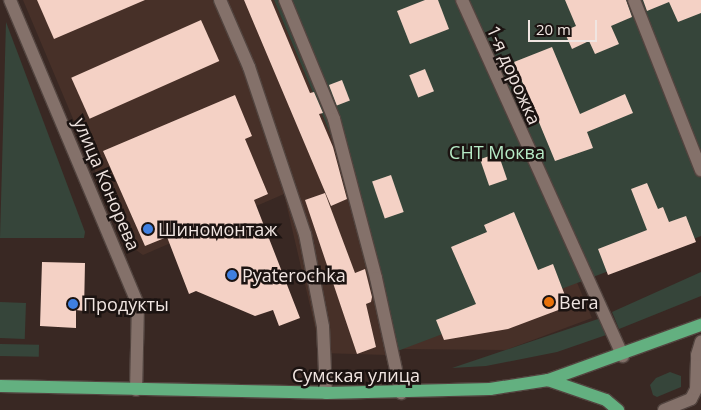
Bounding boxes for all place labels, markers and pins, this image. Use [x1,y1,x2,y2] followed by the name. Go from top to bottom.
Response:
[158,218,277,240] place label: Шиномонтаж
[142,223,154,235] marker: Шиномонтаж
[242,264,346,286] place label: Pyaterochka
[226,269,238,281] marker: Pyaterochka
[559,291,598,313] place label: Вега
[83,293,169,315] place label: Продукты
[543,296,555,308] marker: Вега
[67,298,79,310] marker: Продукты

